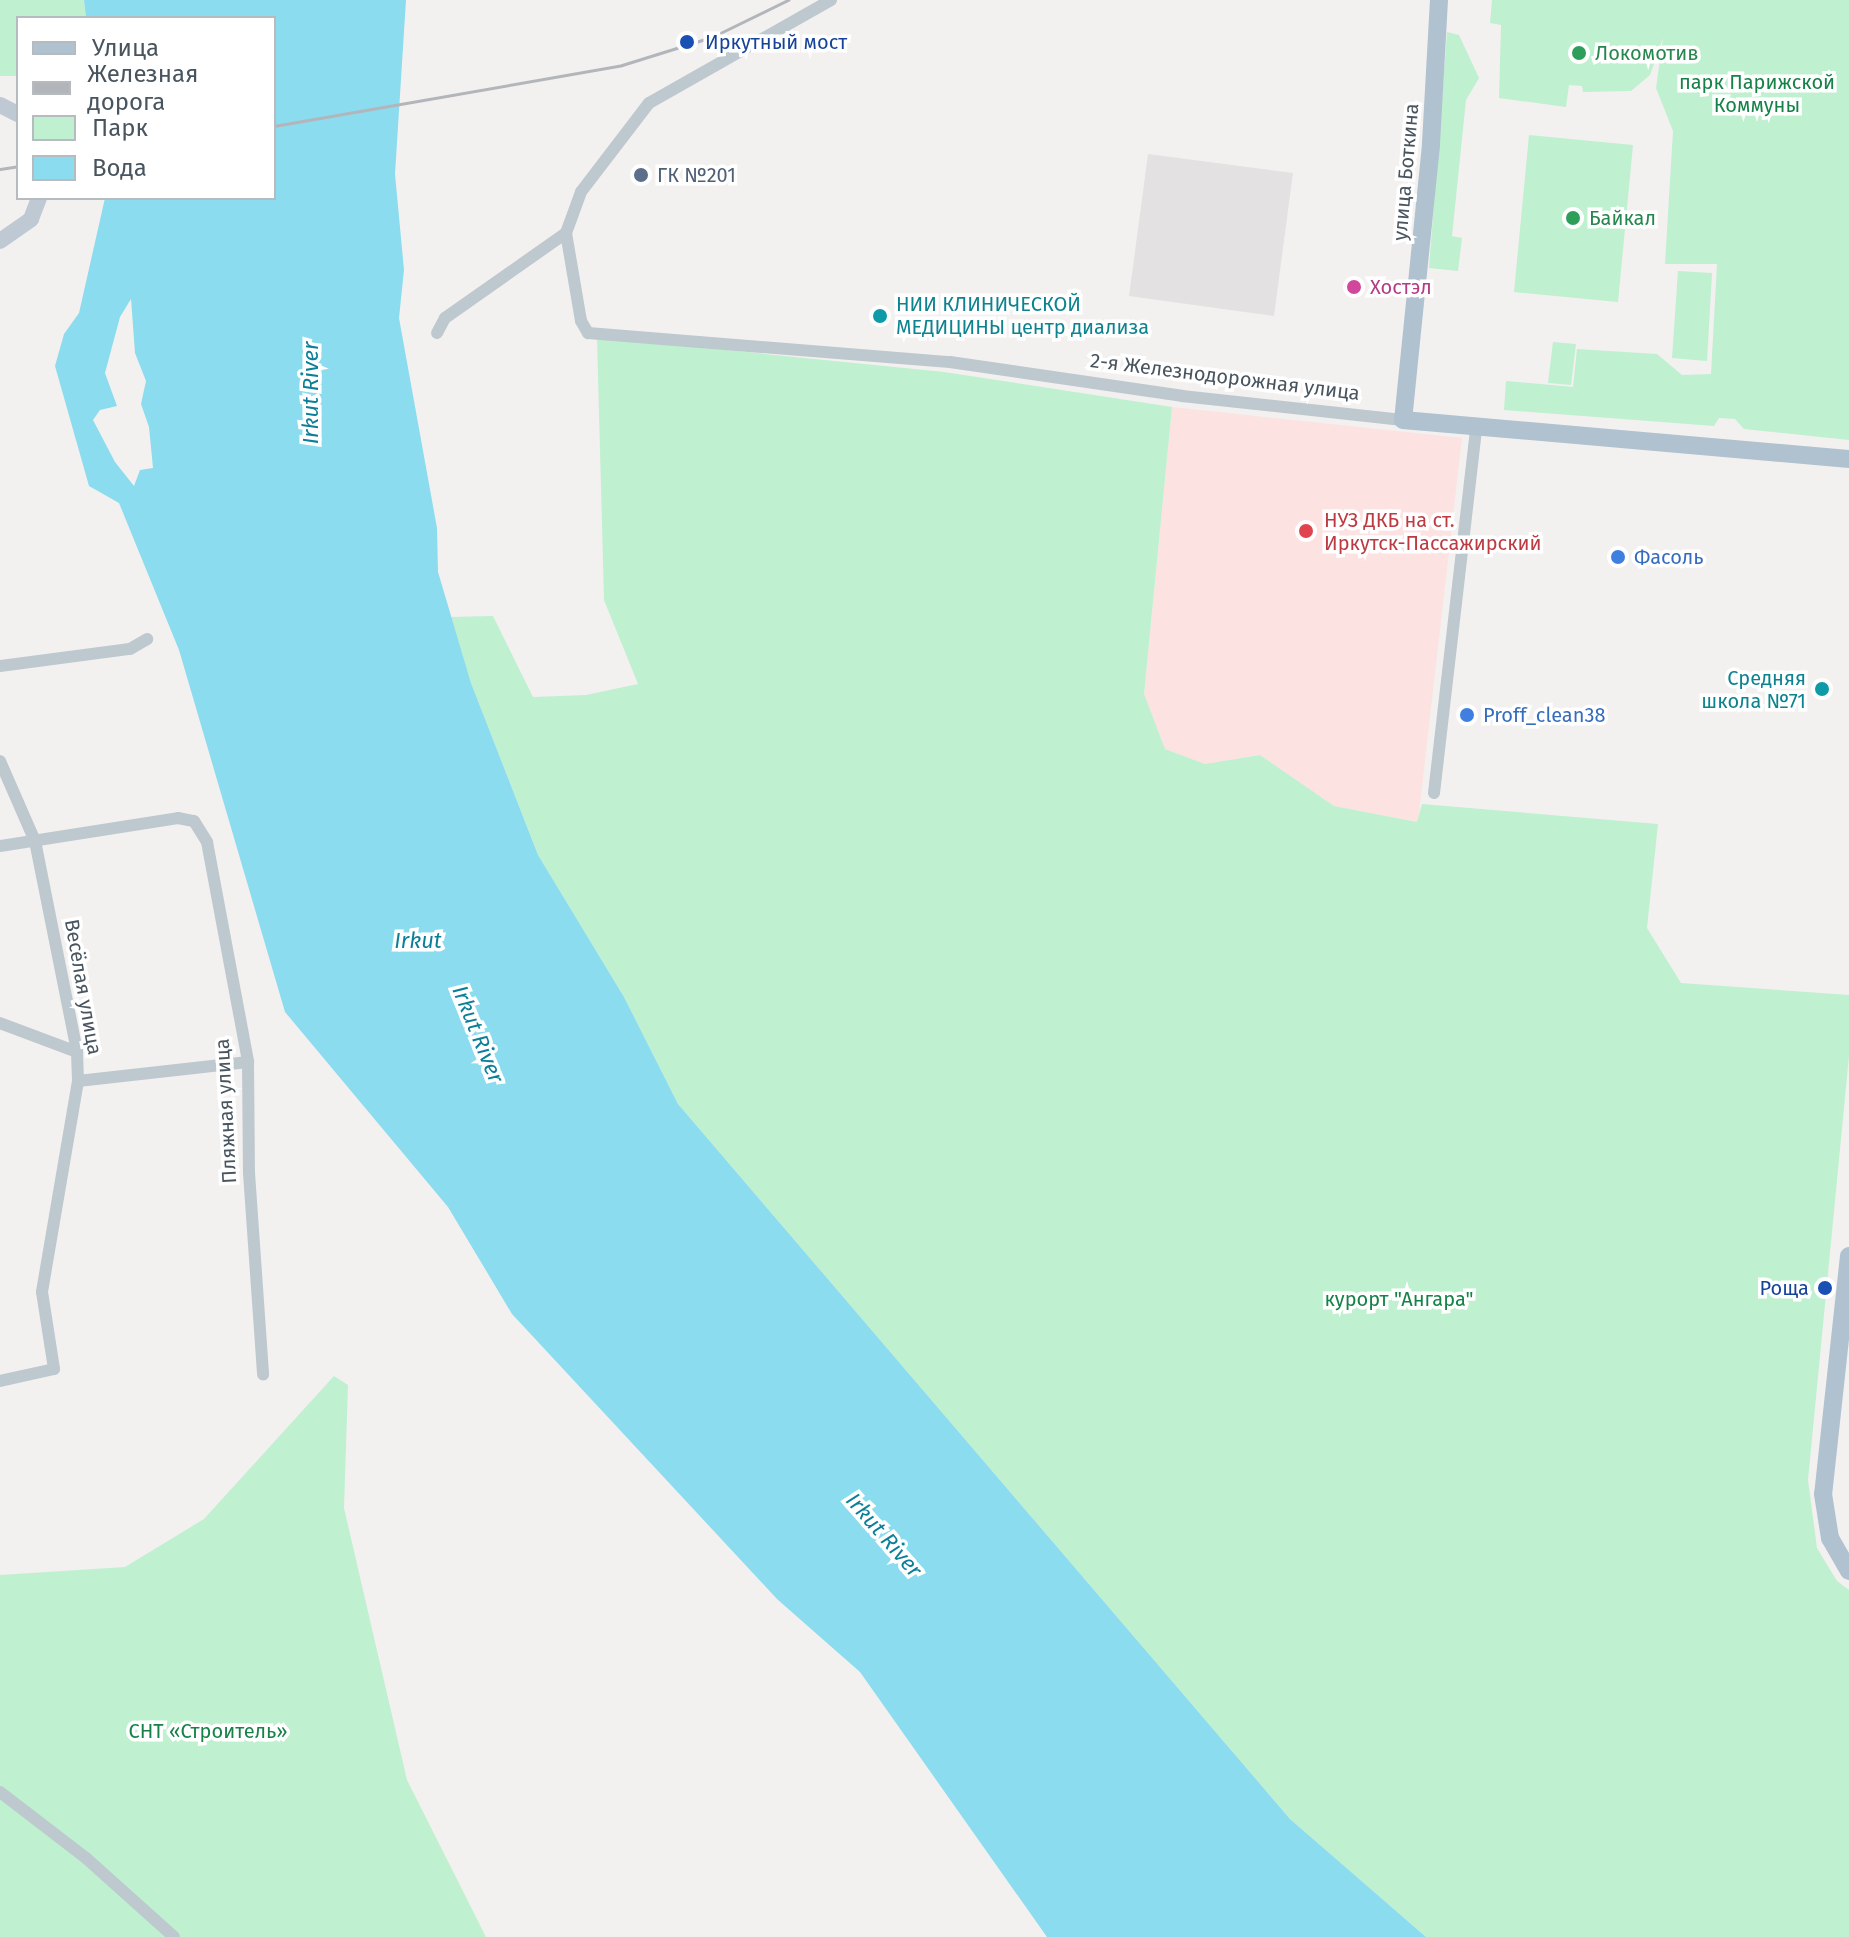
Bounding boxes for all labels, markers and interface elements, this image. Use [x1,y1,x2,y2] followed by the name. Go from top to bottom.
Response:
[16,16,276,200] legend
[705,30,847,54] place label: Иркутный мост
[676,31,698,53] marker: Иркутный мост
[92,34,159,62] text: Улица
[1595,41,1699,65] place label: Локомотив
[1570,44,1588,62] marker: Локомотив
[87,60,198,116] text: Железная дорога
[1679,71,1835,118] park label: парк Парижской Коммуны
[1388,102,1424,242] street label: улица Боткина
[92,114,148,142] text: Парк
[92,154,147,182] text: Вода
[657,163,736,187] place label: ГК №201
[632,166,650,184] marker: ГК №201
[1589,206,1656,230] place label: Байкал
[1564,209,1582,227] marker: Байкал
[1370,275,1432,299] place label: Хостэл
[1345,278,1363,296] marker: Хостэл
[896,292,1149,339] place label: НИИ КЛИНИЧЕСКОЙ МЕДИЦИНЫ центр диализа
[871,307,889,325] marker: НИИ КЛИНИЧЕСКОЙ МЕДИЦИНЫ центр диализа
[298,342,324,444] water label: Irkut River
[1089,349,1361,405] street label: 2-я Железнодорожная улица
[1324,508,1542,555] place label: НУЗ ДКБ на ст. Иркутск-Пассажирский
[1295,520,1317,542] marker: НУЗ ДКБ на ст. Иркутск-Пассажирский
[1634,545,1704,569] place label: Фасоль
[1609,548,1627,566] marker: Фасоль
[1701,666,1806,713] place label: Средняя школа №71
[1813,680,1831,698] marker: Средняя школа №71
[1483,703,1605,727] place label: Proff_clean38
[1458,706,1476,724] marker: Proff_clean38
[59,917,107,1057] street label: Весёлая улица
[394,928,442,954] water label: Irkut
[447,981,509,1087] water label: Irkut River
[210,1038,242,1184] street label: Пляжная улица
[1760,1276,1809,1300] place label: Роща
[1816,1279,1834,1297] marker: Роща
[1324,1287,1474,1311] park label: курорт "Ангара"
[840,1488,928,1582] water label: Irkut River
[128,1719,288,1743] park label: СНТ «Строитель»

